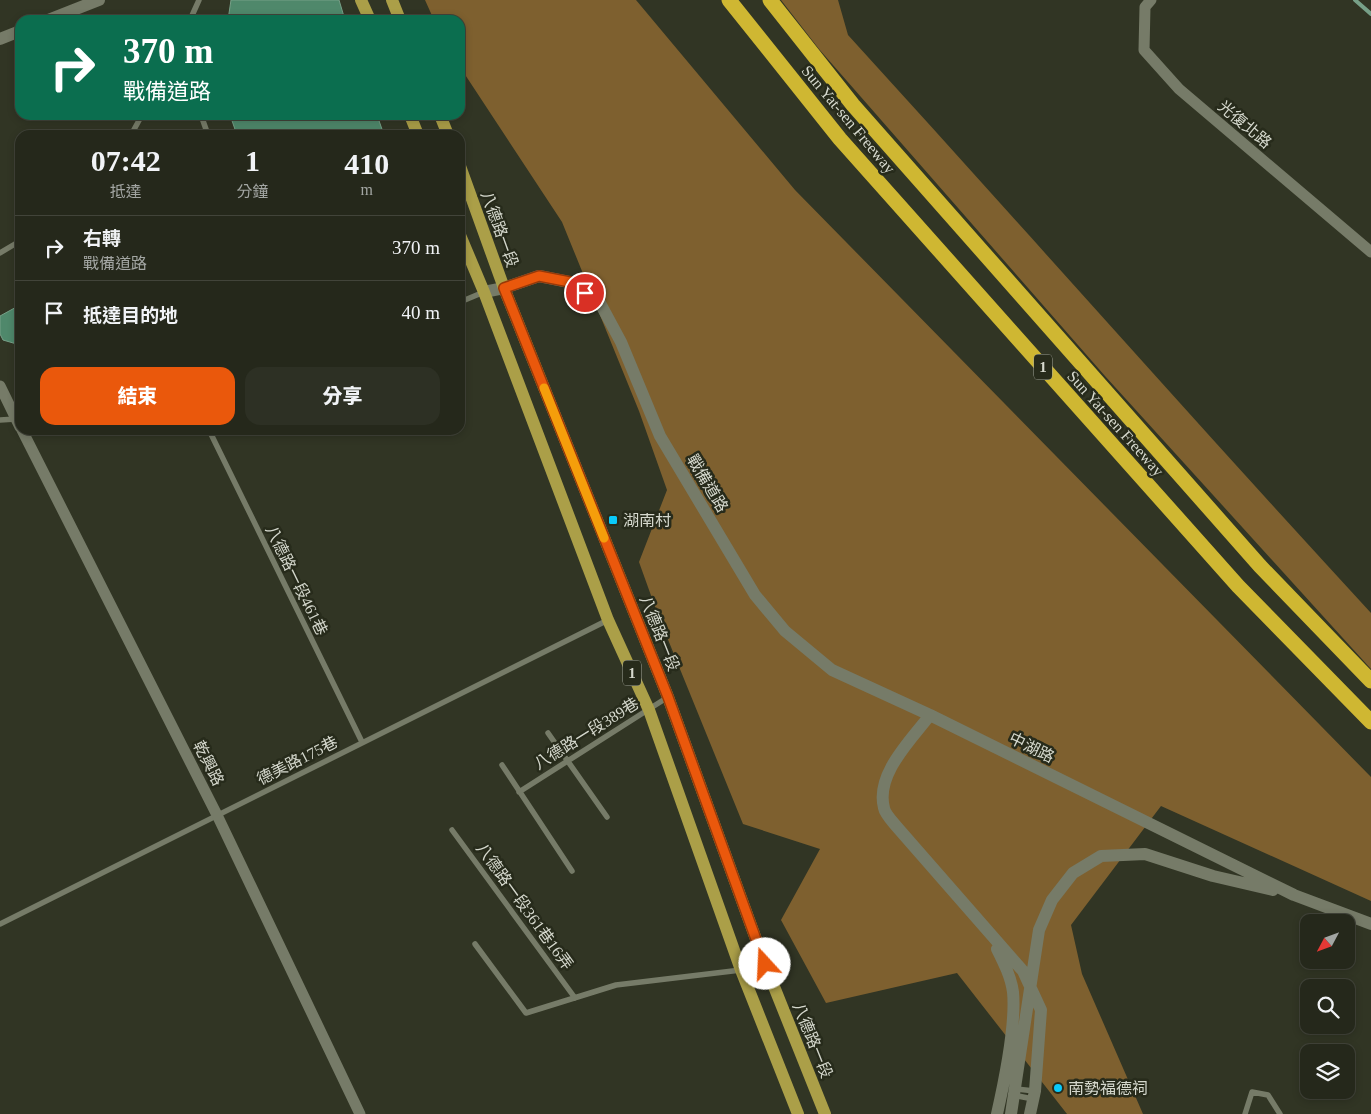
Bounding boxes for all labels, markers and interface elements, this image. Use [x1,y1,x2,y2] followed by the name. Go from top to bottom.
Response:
[123,32,213,71] text: 370 m
[40,35,105,100] icon: right
[798,62,899,177] street label: Sun Yat-sen Freeway
[123,79,211,104] text: 戰備道路
[1215,97,1275,151] street label: 光復北路
[91,144,161,177] text: 07:42
[245,144,260,177] text: 1
[344,147,389,180] text: 410
[360,181,373,198] text: m
[110,183,142,200] text: 抵達
[236,183,268,200] text: 分鐘
[478,189,521,270] street label: 八德路一段
[83,228,121,249] text: 右轉
[40,234,68,262] icon: right
[392,237,440,258] text: 370 m
[83,255,147,272] text: 戰備道路
[564,272,606,314] pin
[571,279,599,307] icon: arrive
[40,299,68,327] icon: arrive
[401,302,440,323] text: 40 m
[83,305,178,326] text: 抵達目的地
[1034,354,1052,380] road number: 1
[40,367,235,425] button: 結束
[245,367,440,425] button: 分享
[1063,367,1167,480] street label: Sun Yat-sen Freeway
[684,451,731,515] street label: 戰備道路
[623,512,671,529] place label: 湖南村
[607,514,619,526] marker: 湖南村
[263,523,330,638] street label: 八德路一段461巷
[637,593,682,673] street label: 八德路一段
[623,660,641,686] road number: 1
[531,694,642,772] street label: 八德路一段389巷
[1006,729,1057,766] street label: 中湖路
[254,733,340,788] street label: 德美路175巷
[190,738,227,788] street label: 乾興路
[473,840,576,973] street label: 八德路一段361巷16弄
[1300,914,1355,969] north arrow
[1300,914,1355,1099] map controls
[738,937,790,989] position arrow
[1300,979,1355,1034] button: search
[790,1000,835,1080] street label: 八德路一段
[1300,1044,1355,1099] button: layers
[1068,1080,1148,1097] place label: 南勢福德祠
[1052,1082,1064,1094] marker: 南勢福德祠

